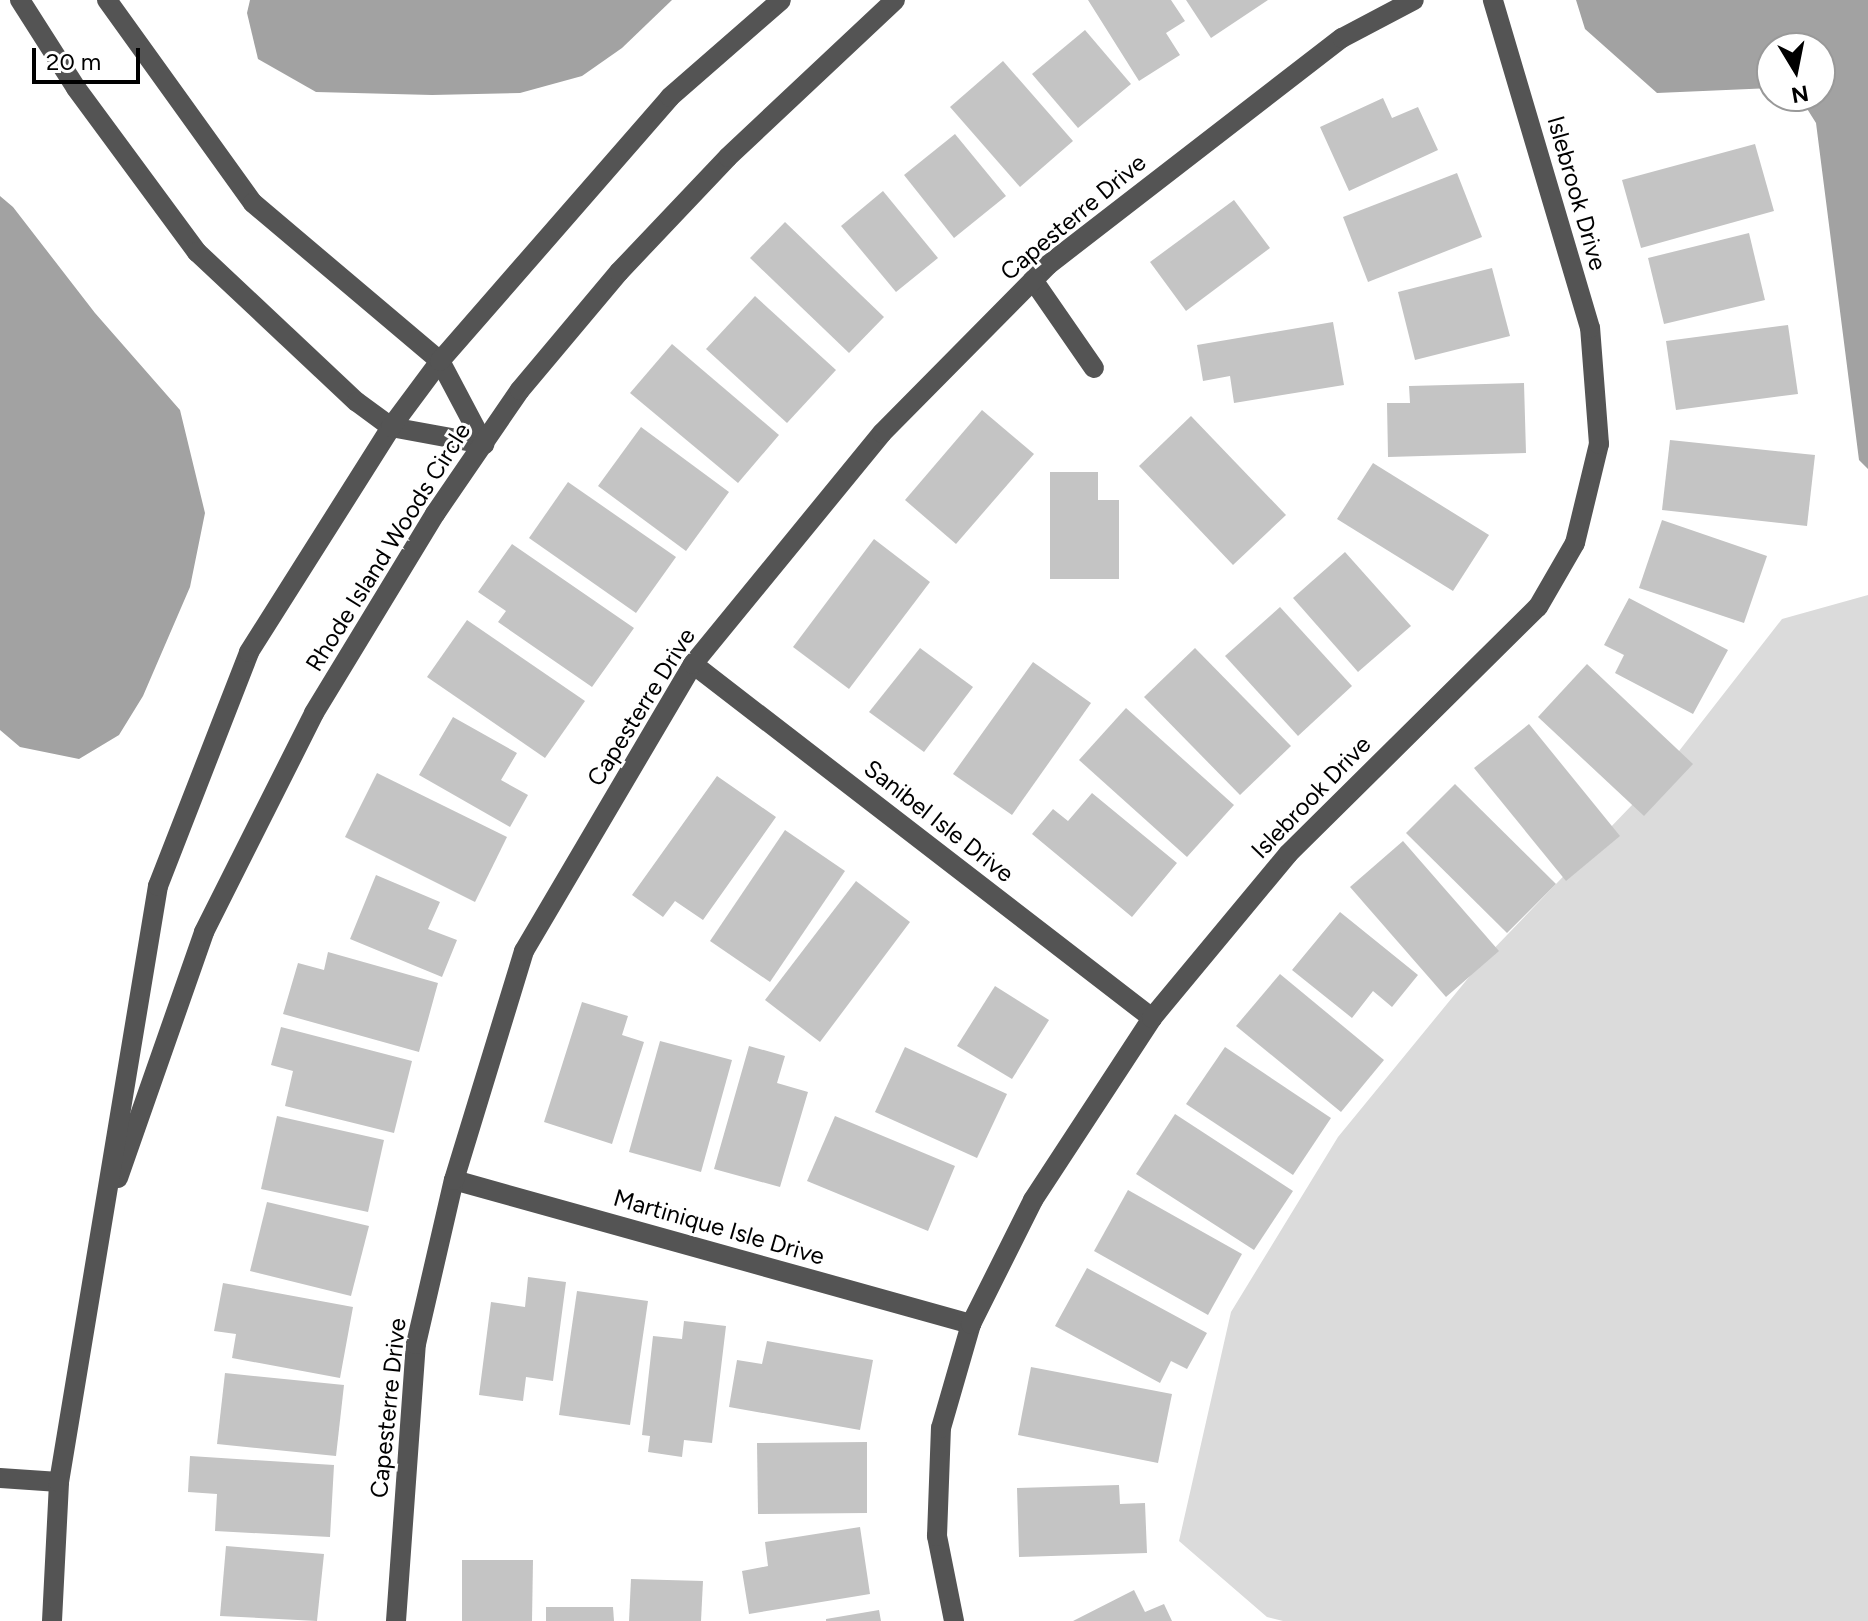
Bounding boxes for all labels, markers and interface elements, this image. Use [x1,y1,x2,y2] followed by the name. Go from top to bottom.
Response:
[36,32,144,82] scale bar
[1756,32,1836,112] north arrow
[46,47,101,76] text: 20 m
[1789,79,1811,109] text: N
[1541,113,1613,273] street label: Islebrook Drive
[994,148,1152,286] street label: Capesterre Drive
[300,417,476,677] street label: Rhode Island Woods Circle
[581,623,701,791] street label: Capesterre Drive
[1245,730,1377,864] street label: Islebrook Drive
[859,754,1019,888] street label: Sanibel Isle Drive
[610,1183,828,1271] street label: Martinique Isle Drive
[364,1317,412,1499] street label: Capesterre Drive

